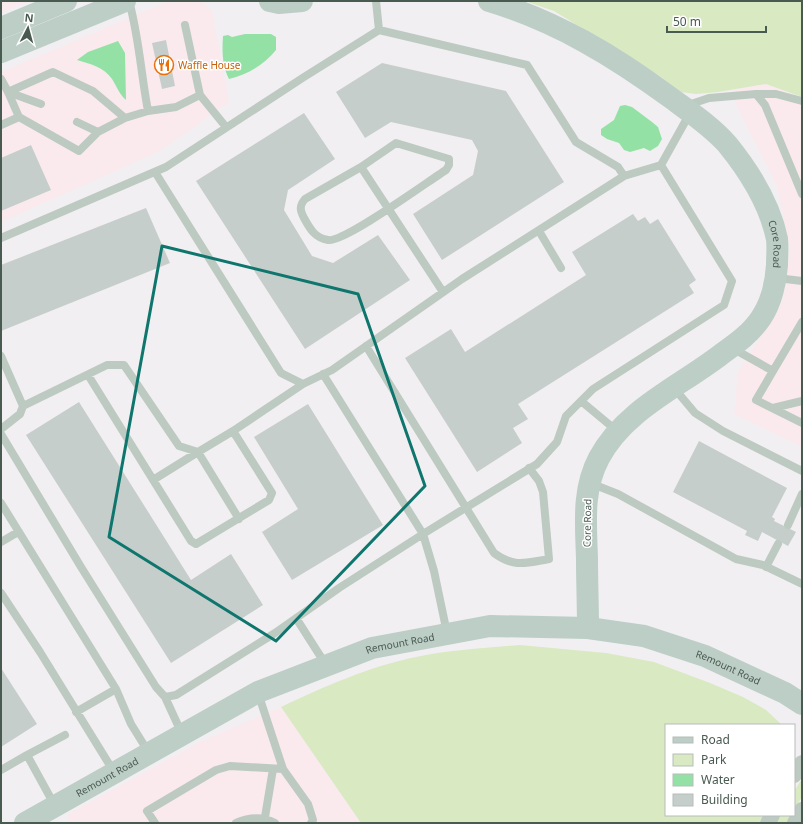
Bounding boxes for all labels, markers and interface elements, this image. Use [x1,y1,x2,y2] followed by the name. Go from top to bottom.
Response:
[8,8,48,48] north arrow
[667,8,766,34] scale bar
[24,10,34,25] text: N
[673,13,701,30] text: 50 m
[153,54,175,76] restaurant icon: Waffle House
[178,58,241,72] place label: Waffle House
[765,218,784,269] street label: Core Road
[580,499,594,547] street label: Core Road
[363,629,436,657] street label: Remount Road
[694,646,763,688] street label: Remount Road
[665,724,795,816] legend
[701,731,730,748] text: Road
[701,751,727,768] text: Park
[73,754,141,800] street label: Remount Road
[701,771,735,788] text: Water
[701,791,748,808] text: Building

